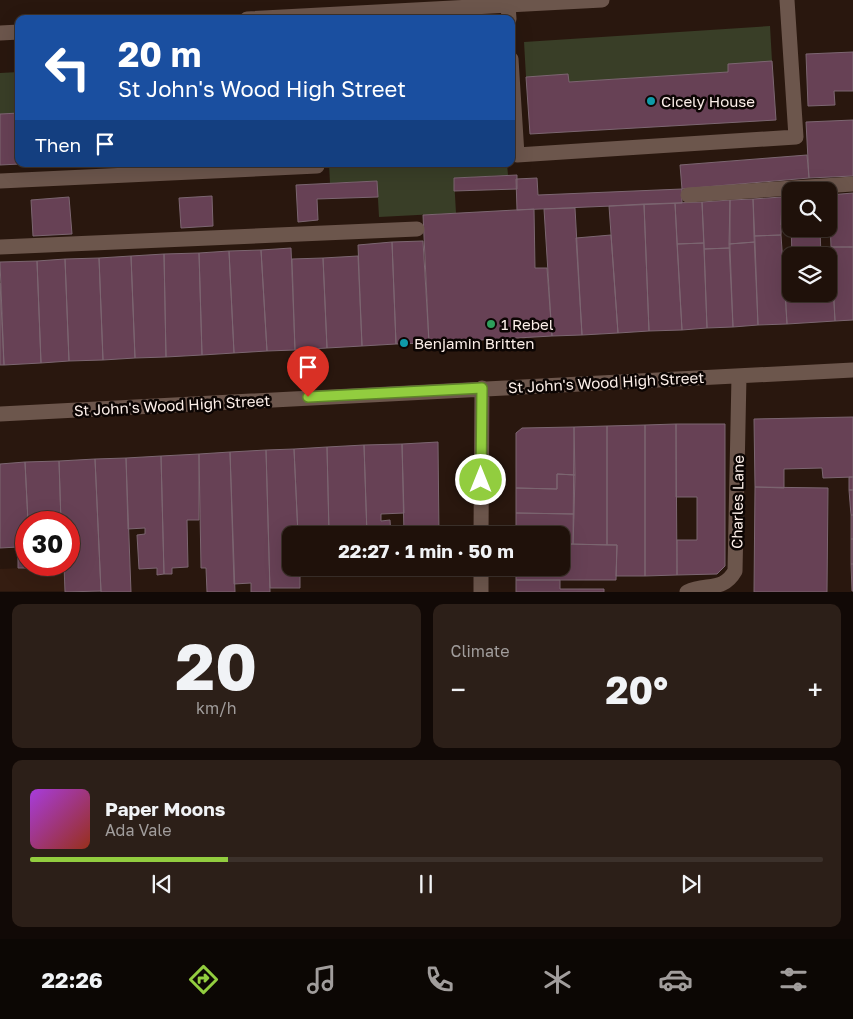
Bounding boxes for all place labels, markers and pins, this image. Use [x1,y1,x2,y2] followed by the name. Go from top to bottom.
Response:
[661,92,755,110] place label: Cicely House
[645,95,657,107] marker: Cicely House
[501,315,554,333] place label: 1 Rebel
[485,318,497,330] marker: 1 Rebel
[414,334,534,352] place label: Benjamin Britten
[398,337,410,349] marker: Benjamin Britten
[287,346,329,397] pin

